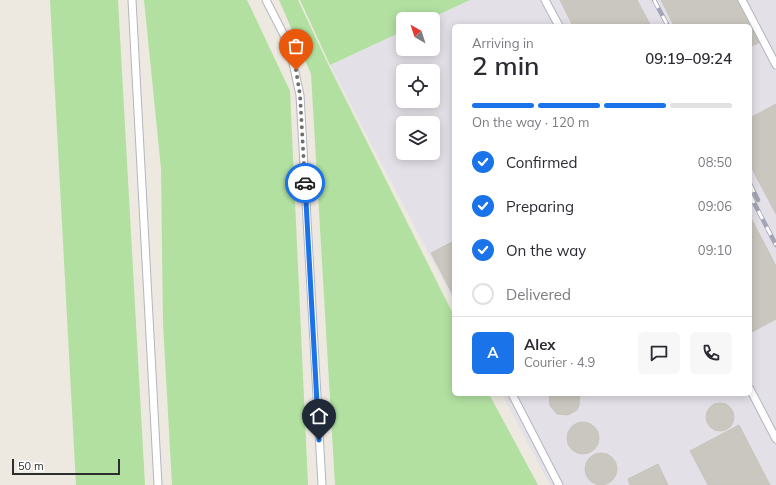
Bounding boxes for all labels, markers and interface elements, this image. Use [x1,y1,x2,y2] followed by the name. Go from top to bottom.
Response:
[396,12,440,56] north arrow
[396,12,440,160] map controls
[279,29,313,70] pin
[285,35,307,57] icon: bag
[472,35,534,51] text: Arriving in
[472,49,540,82] text: 2 min
[645,49,732,68] text: 09:19–09:24
[396,64,440,108] button: locate
[472,114,589,130] text: On the way · 120 m
[396,116,440,160] button: layers
[472,151,494,173] icon: check
[506,153,577,172] text: Confirmed
[698,154,732,170] text: 08:50
[285,163,325,203] courier
[294,172,316,194] icon: car
[472,195,494,217] icon: check
[506,197,574,216] text: Preparing
[698,198,732,214] text: 09:06
[472,239,494,261] icon: check
[506,241,586,260] text: On the way
[698,242,732,258] text: 09:10
[506,285,571,304] text: Delivered
[638,332,680,374] button: chat
[690,332,732,374] button: phone
[524,335,556,354] text: Alex
[487,343,499,362] text: A
[524,354,595,370] text: Courier · 4.9
[302,399,336,440] pin
[308,405,330,427] icon: home
[12,457,120,476] scale bar
[18,459,44,473] text: 50 m

